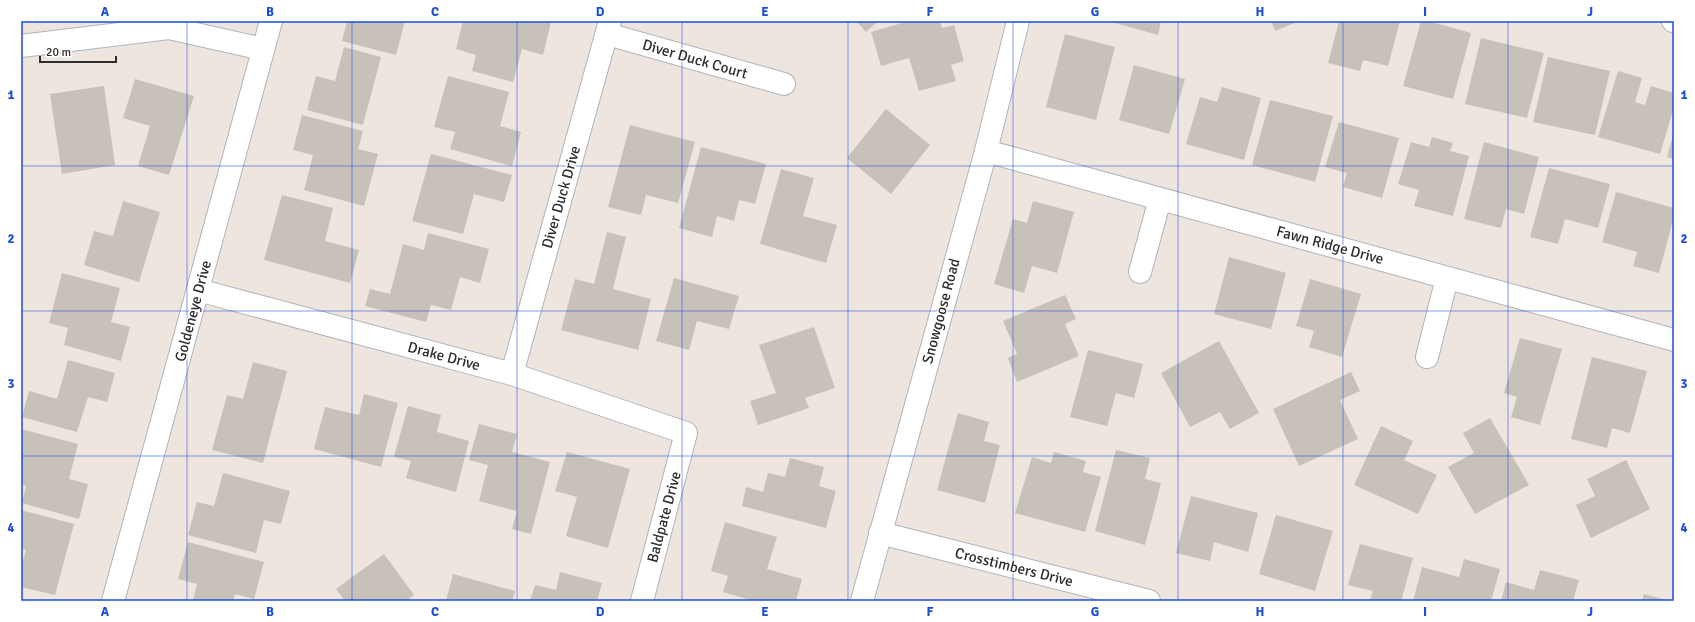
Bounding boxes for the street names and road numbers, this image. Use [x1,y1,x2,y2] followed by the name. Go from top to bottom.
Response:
[640,35,750,83] street label: Diver Duck Court
[538,144,584,250] street label: Diver Duck Drive
[1274,222,1386,268] street label: Fawn Ridge Drive
[918,256,964,365] street label: Snowgoose Road
[171,258,215,364] street label: Goldeneye Drive
[406,338,482,374] street label: Drake Drive
[643,469,685,565] street label: Baldpate Drive
[953,544,1075,590] street label: Crosstimbers Drive

